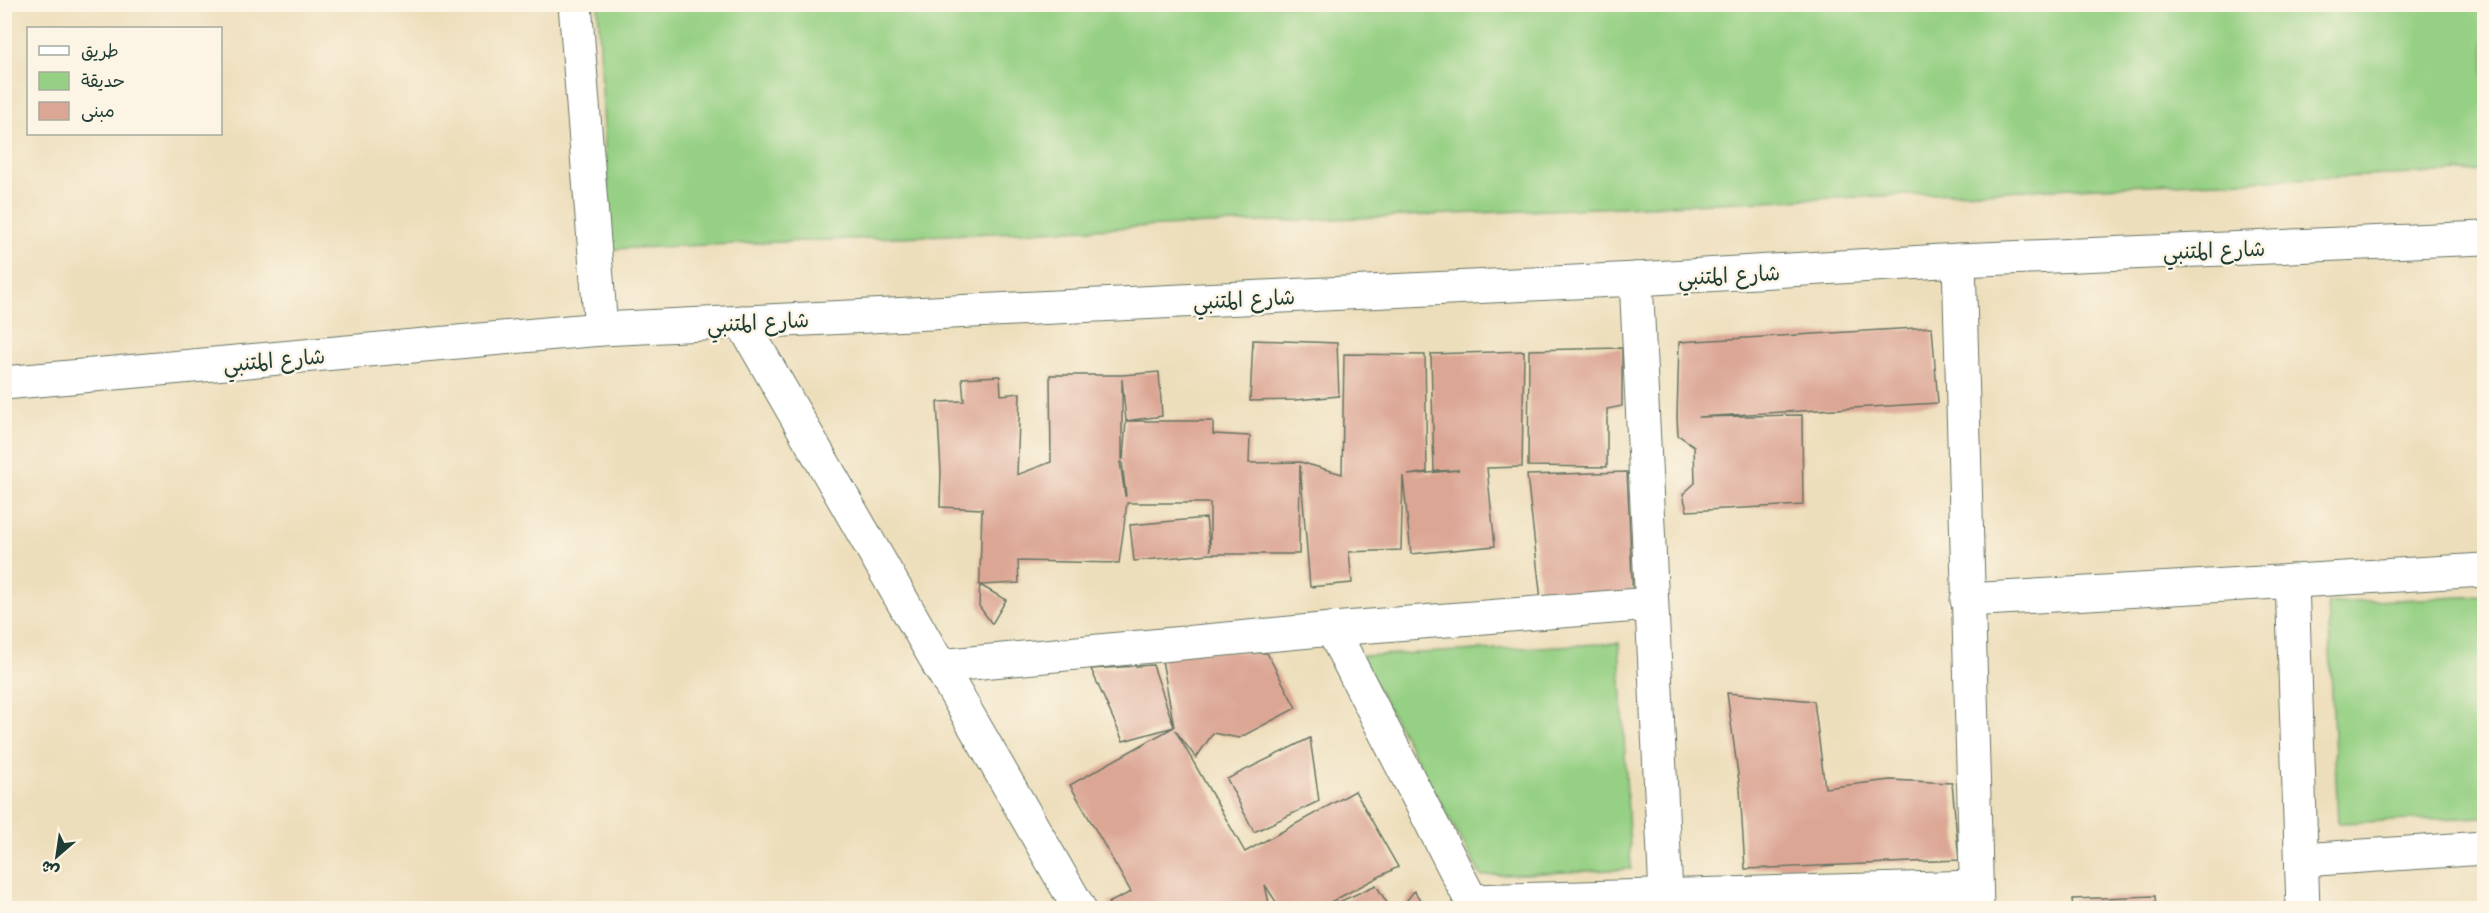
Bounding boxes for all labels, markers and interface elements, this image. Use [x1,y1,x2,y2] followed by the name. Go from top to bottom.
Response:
[27,27,222,135] legend
[81,38,119,62] text: طريق
[81,68,125,92] text: حديقة
[81,98,115,122] text: مبنى
[2162,234,2266,271] street label: شارع المتنبي
[1677,258,1781,297] street label: شارع المتنبي
[1192,282,1296,321] street label: شارع المتنبي
[706,305,810,344] street label: شارع المتنبي
[222,341,327,384] street label: شارع المتنبي
[27,826,87,886] north arrow
[37,856,62,883] text: ش

